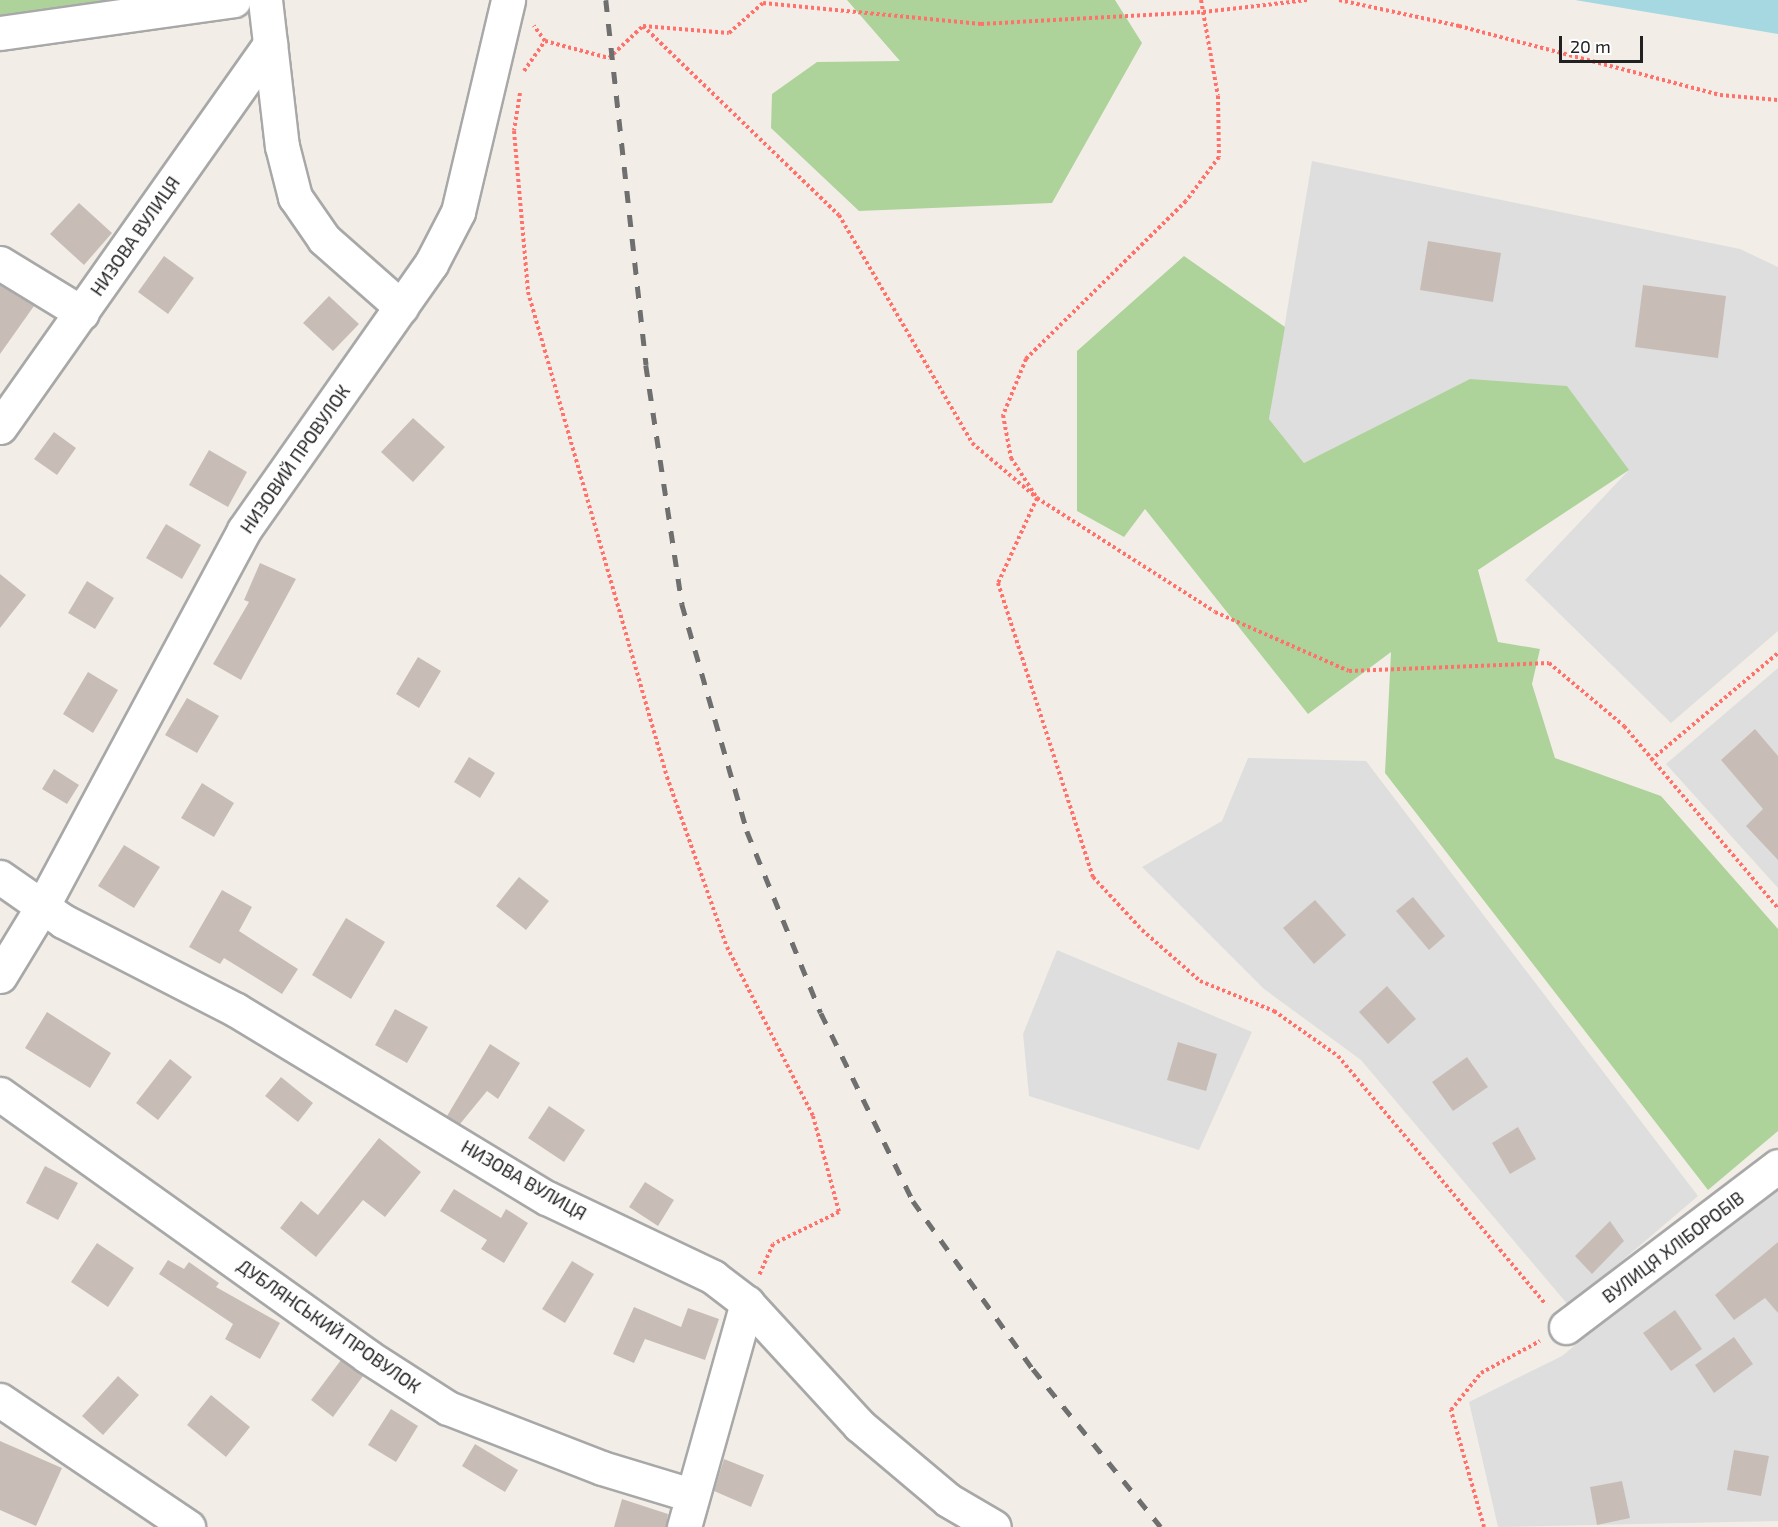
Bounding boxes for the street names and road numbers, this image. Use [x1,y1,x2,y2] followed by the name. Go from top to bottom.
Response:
[86,172,184,300] street label: НИЗОВА ВУЛИЦЯ
[236,381,354,537] street label: НИЗОВИЙ ПРОВУЛОК
[458,1135,590,1225] street label: НИЗОВА ВУЛИЦЯ
[1598,1187,1748,1307] street label: ВУЛИЦЯ ХЛІБОРОБІВ
[233,1254,425,1398] street label: ДУБЛЯНСЬКИЙ ПРОВУЛОК

